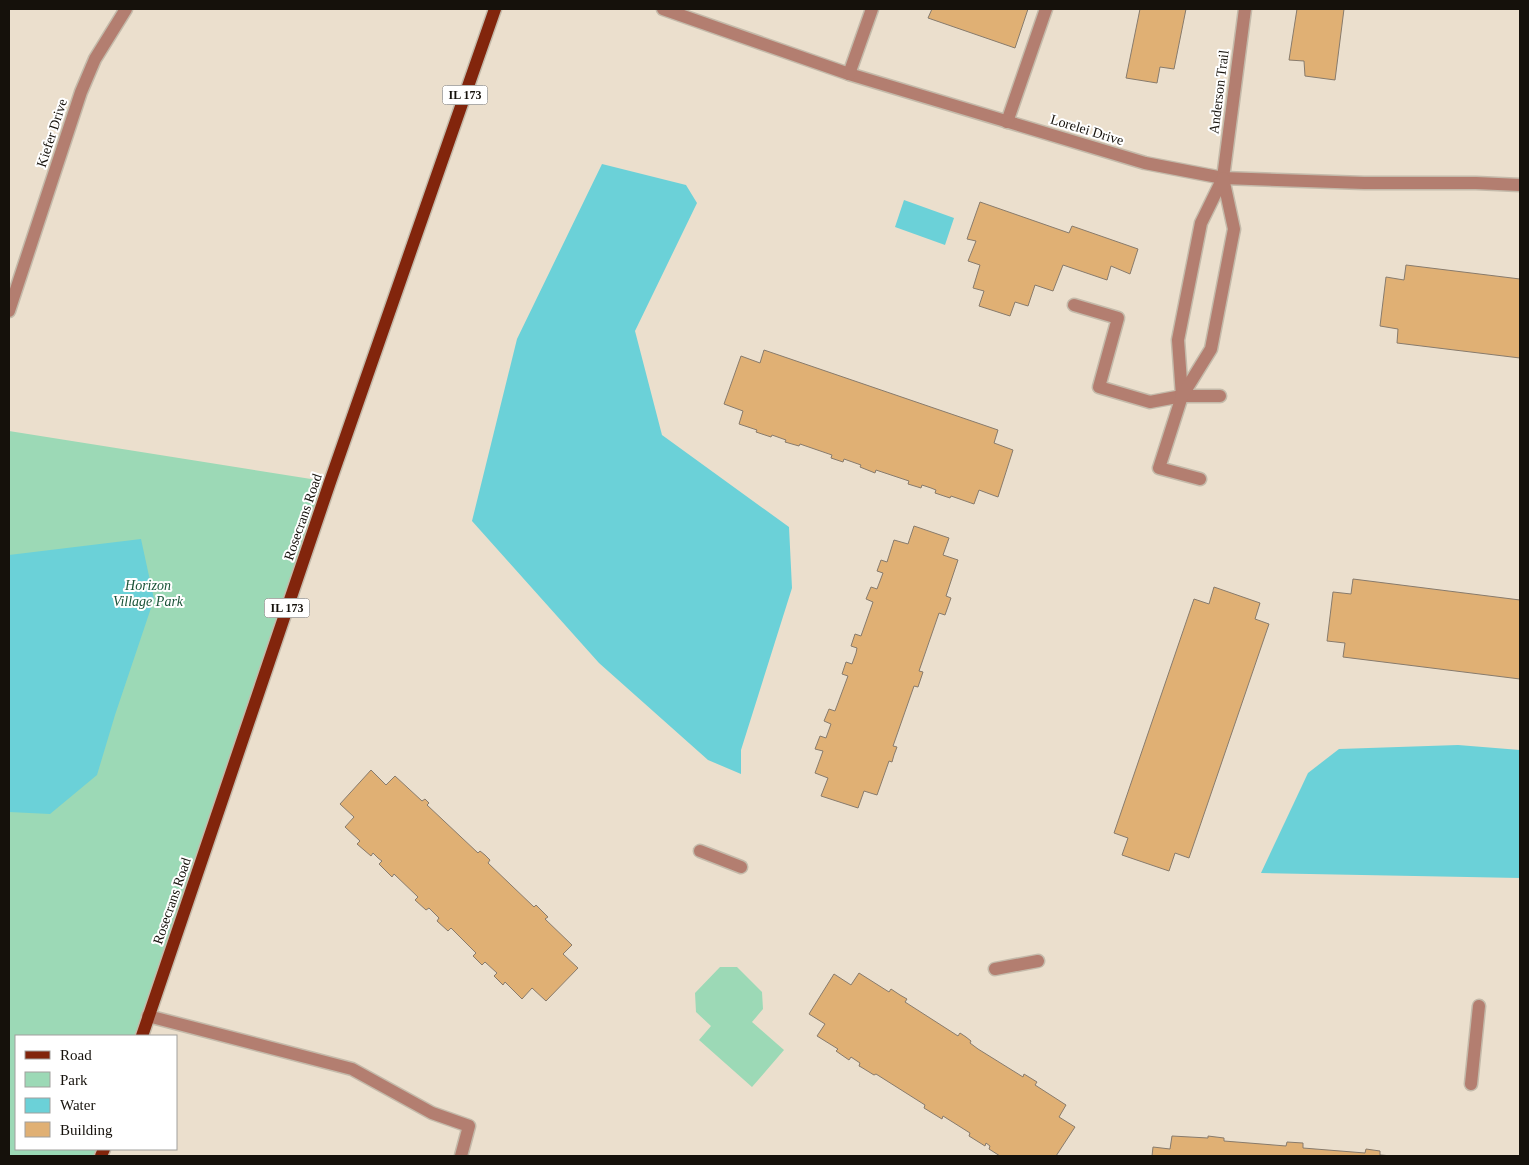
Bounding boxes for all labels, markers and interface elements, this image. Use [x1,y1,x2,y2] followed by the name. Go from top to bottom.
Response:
[1206,49,1232,135] street label: Anderson Trail
[442,86,488,104] road number: IL 173
[34,97,70,169] street label: Kiefer Drive
[1049,112,1125,148] street label: Lorelei Drive
[281,472,325,562] street label: Rosecrans Road
[113,578,184,609] park label: Horizon Village Park
[264,598,310,618] road number: IL 173
[150,856,194,946] street label: Rosecrans Road
[15,1035,178,1150] legend
[60,1047,92,1063] text: Road
[60,1072,88,1088] text: Park
[60,1097,95,1113] text: Water
[60,1122,113,1138] text: Building

